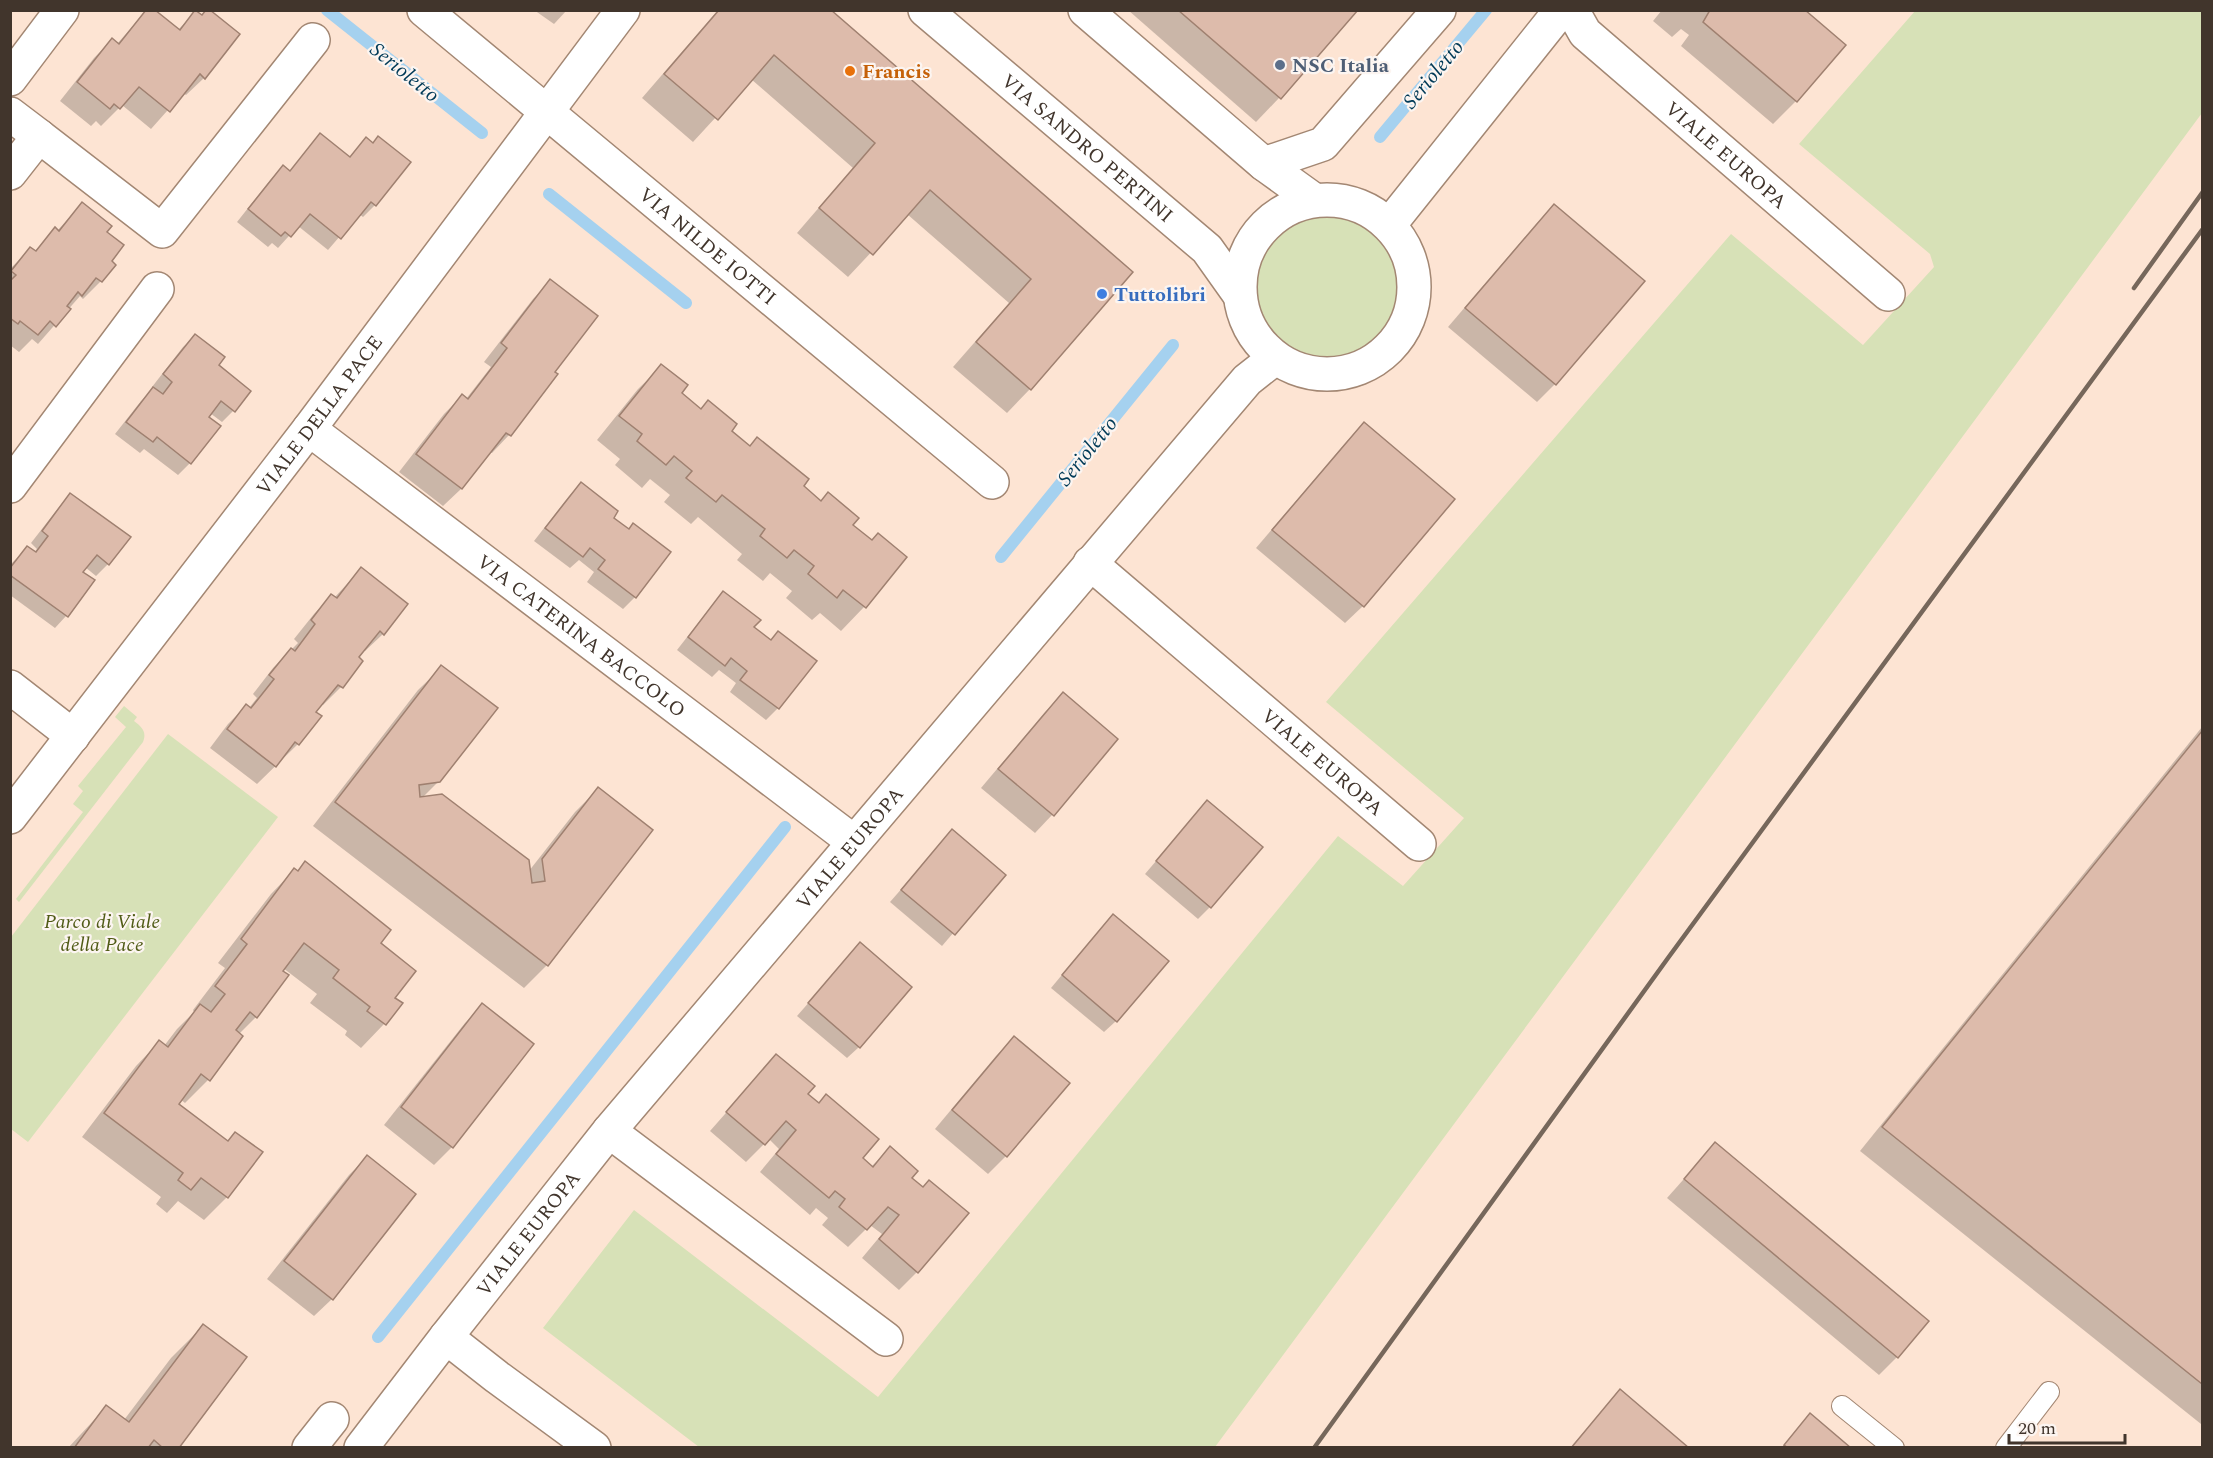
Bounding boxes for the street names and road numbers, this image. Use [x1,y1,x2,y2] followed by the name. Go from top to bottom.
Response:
[994,67,1179,230] street label: VIA SANDRO PERTINI
[1658,94,1793,217] street label: VIALE EUROPA
[632,180,783,313] street label: VIA NILDE IOTTI
[249,329,390,502] street label: VIALE DELLA PACE
[470,547,692,725] street label: VIA CATERINA BACCOLO
[1254,701,1390,824] street label: VIALE EUROPA
[789,781,911,916] street label: VIALE EUROPA
[470,1165,588,1303] street label: VIALE EUROPA

